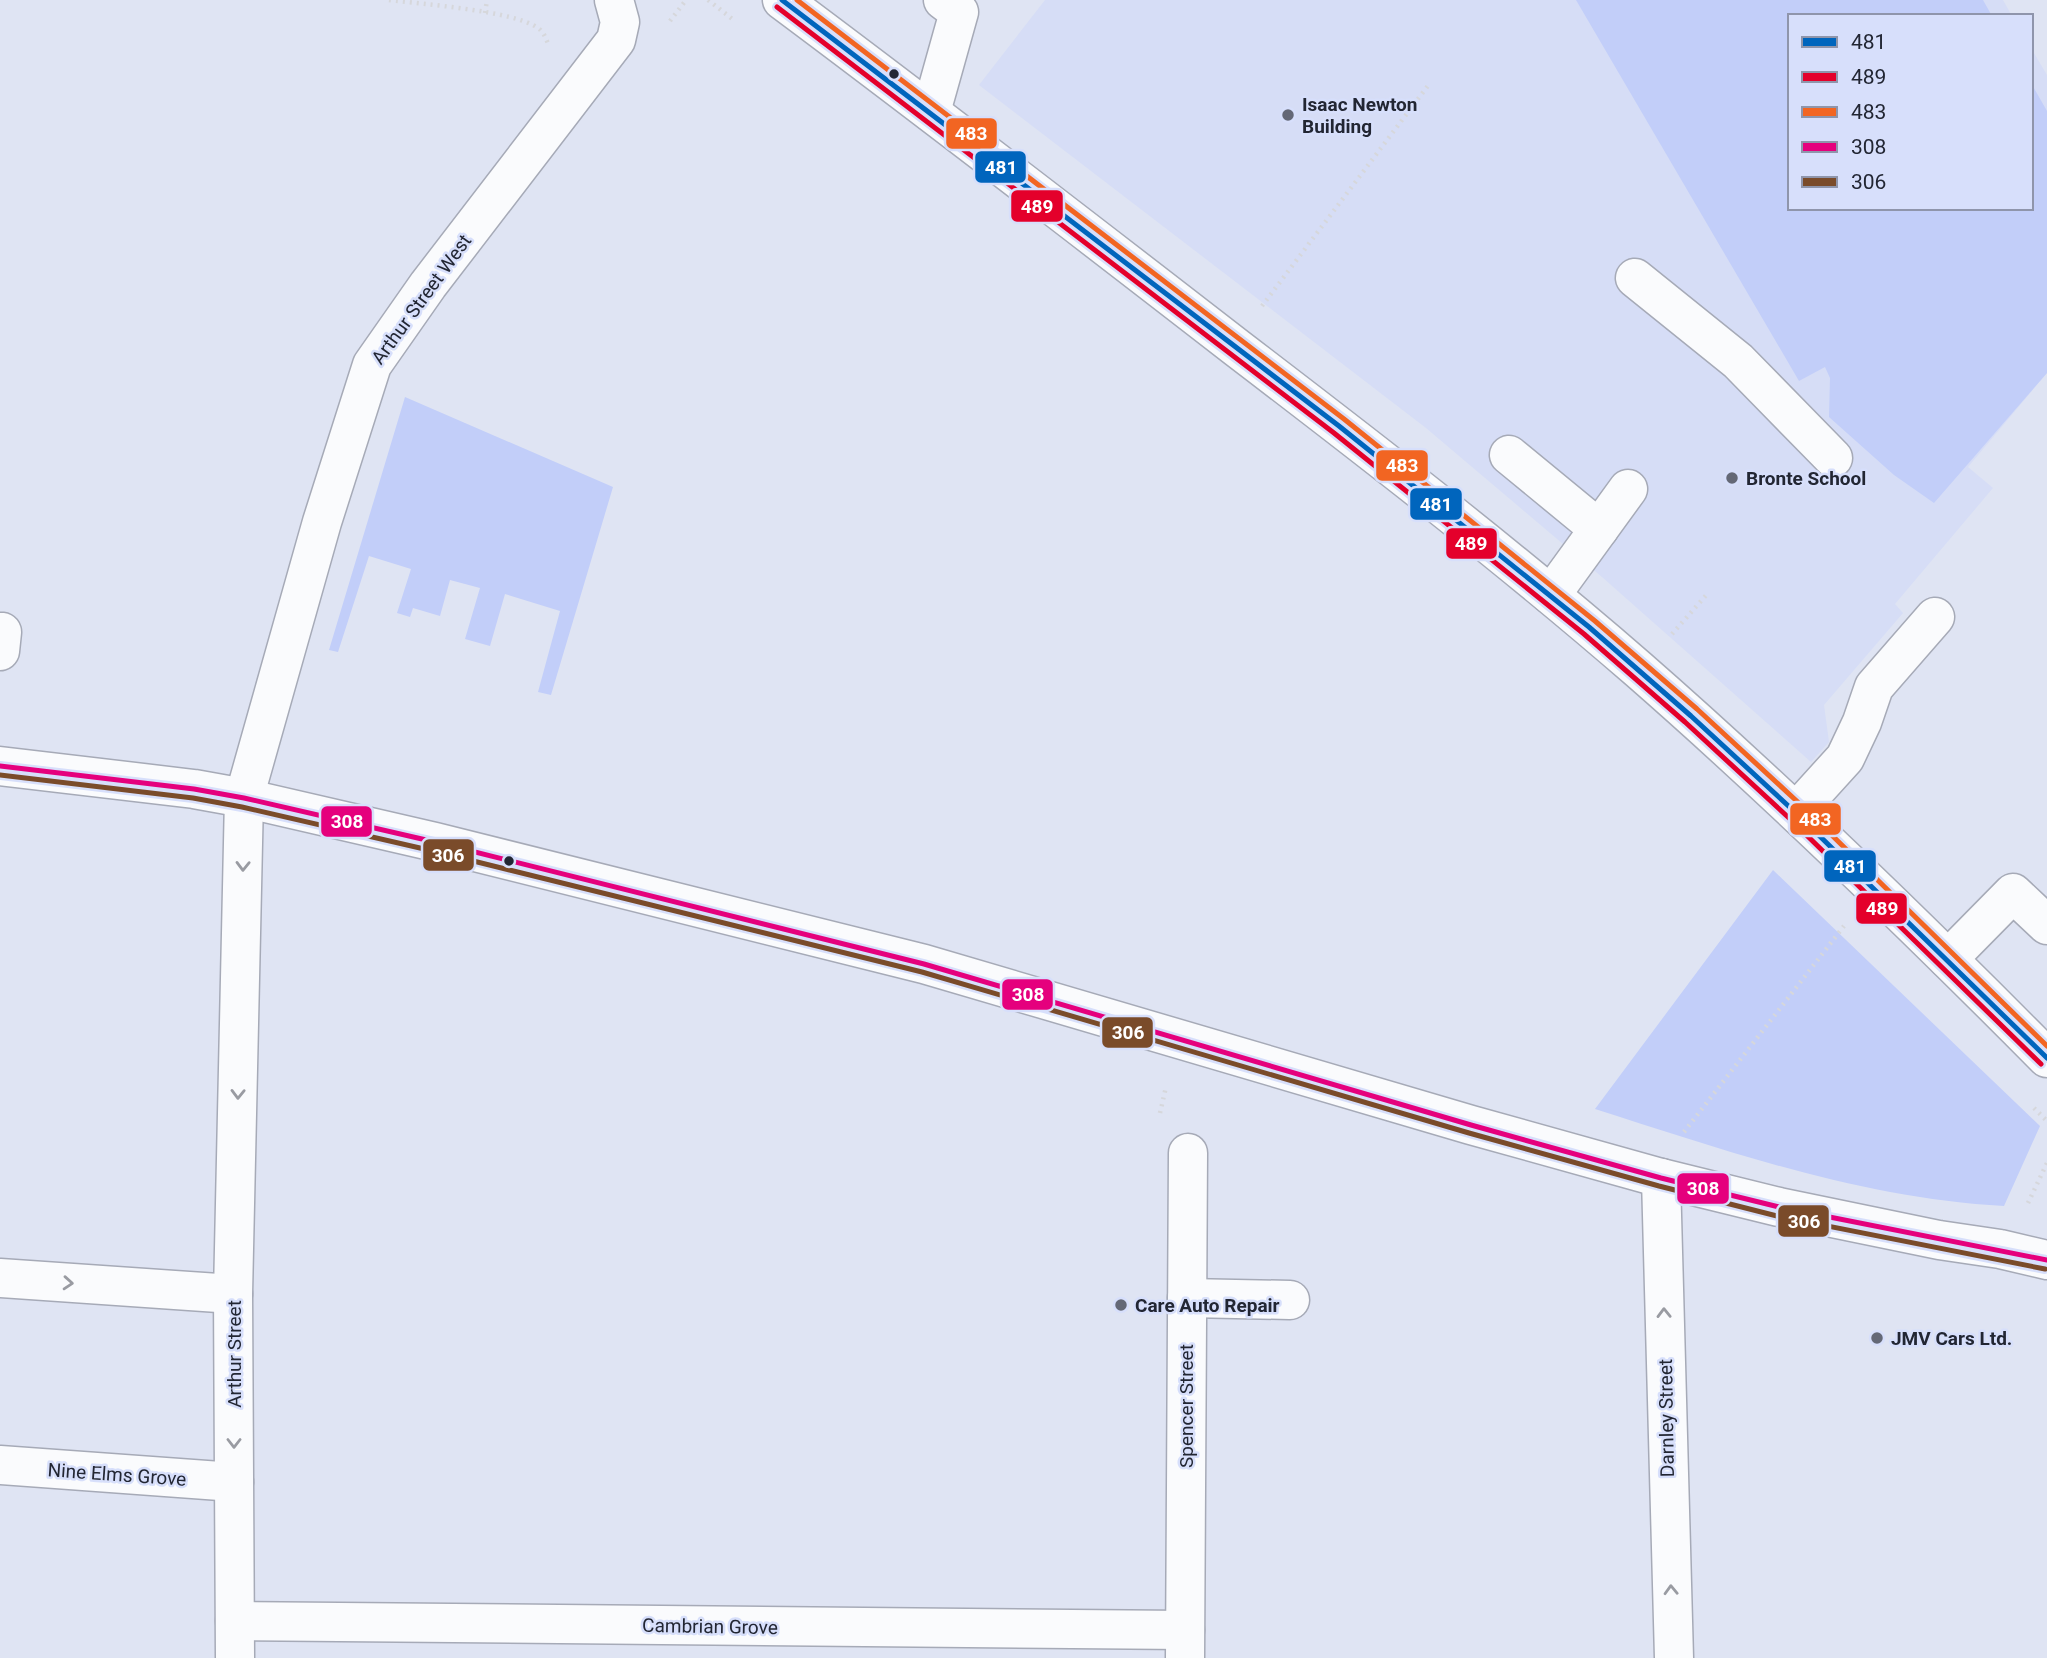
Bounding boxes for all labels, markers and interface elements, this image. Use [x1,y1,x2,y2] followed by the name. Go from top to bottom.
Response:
[1788,14,2033,210] legend
[1851,30,1886,54] text: 481
[1851,65,1886,89] text: 489
[887,67,901,81] unlabelled marker
[1302,93,1417,138] place label: Isaac Newton Building
[1851,100,1886,124] text: 483
[1280,107,1296,123] marker: Isaac Newton Building
[945,117,998,150] line badge: 483
[955,122,987,145] text: 483
[1851,135,1886,159] text: 308
[974,150,1027,184] line badge: 481
[985,156,1017,179] text: 481
[1851,170,1886,194] text: 306
[1010,189,1064,223] line badge: 489
[1021,195,1053,218] text: 489
[367,230,476,369] street label: Arthur Street West
[1375,449,1429,482] line badge: 483
[1386,454,1418,477] text: 483
[1746,467,1866,490] place label: Bronte School
[1724,470,1740,486] marker: Bronte School
[1409,487,1463,521] line badge: 481
[1420,493,1452,516] text: 481
[1445,527,1498,560] line badge: 489
[1455,532,1487,555] text: 489
[1789,802,1842,836] line badge: 483
[320,805,373,838] line badge: 308
[1799,808,1831,831] text: 483
[331,810,363,833] text: 308
[422,838,475,872] line badge: 306
[432,844,464,867] text: 306
[1823,849,1877,883] line badge: 481
[502,854,516,868] unlabelled marker
[1834,855,1866,878] text: 481
[235,861,251,872] one-way arrow
[1855,892,1908,925] line badge: 489
[1866,897,1898,920] text: 489
[1001,978,1054,1011] line badge: 308
[1012,983,1044,1006] text: 308
[1101,1016,1154,1049] line badge: 306
[1112,1021,1144,1044] text: 306
[230,1089,246,1099] one-way arrow
[1676,1172,1730,1205] line badge: 308
[1687,1177,1719,1200] text: 308
[1777,1204,1830,1238] line badge: 306
[1788,1210,1820,1233] text: 306
[63,1275,74,1290] one-way arrow
[1135,1294,1280,1317] place label: Care Auto Repair
[1113,1297,1129,1313] marker: Care Auto Repair
[223,1300,246,1408] street label: Arthur Street
[1656,1308,1672,1318] one-way arrow
[1891,1327,2012,1350] place label: JMV Cars Ltd.
[1869,1330,1885,1346] marker: JMV Cars Ltd.
[1175,1344,1198,1468] street label: Spencer Street
[1654,1359,1679,1477] street label: Darnley Street
[226,1439,242,1449] one-way arrow
[47,1458,187,1491] street label: Nine Elms Grove
[1663,1584,1678,1595] one-way arrow
[642,1614,778,1639] street label: Cambrian Grove

